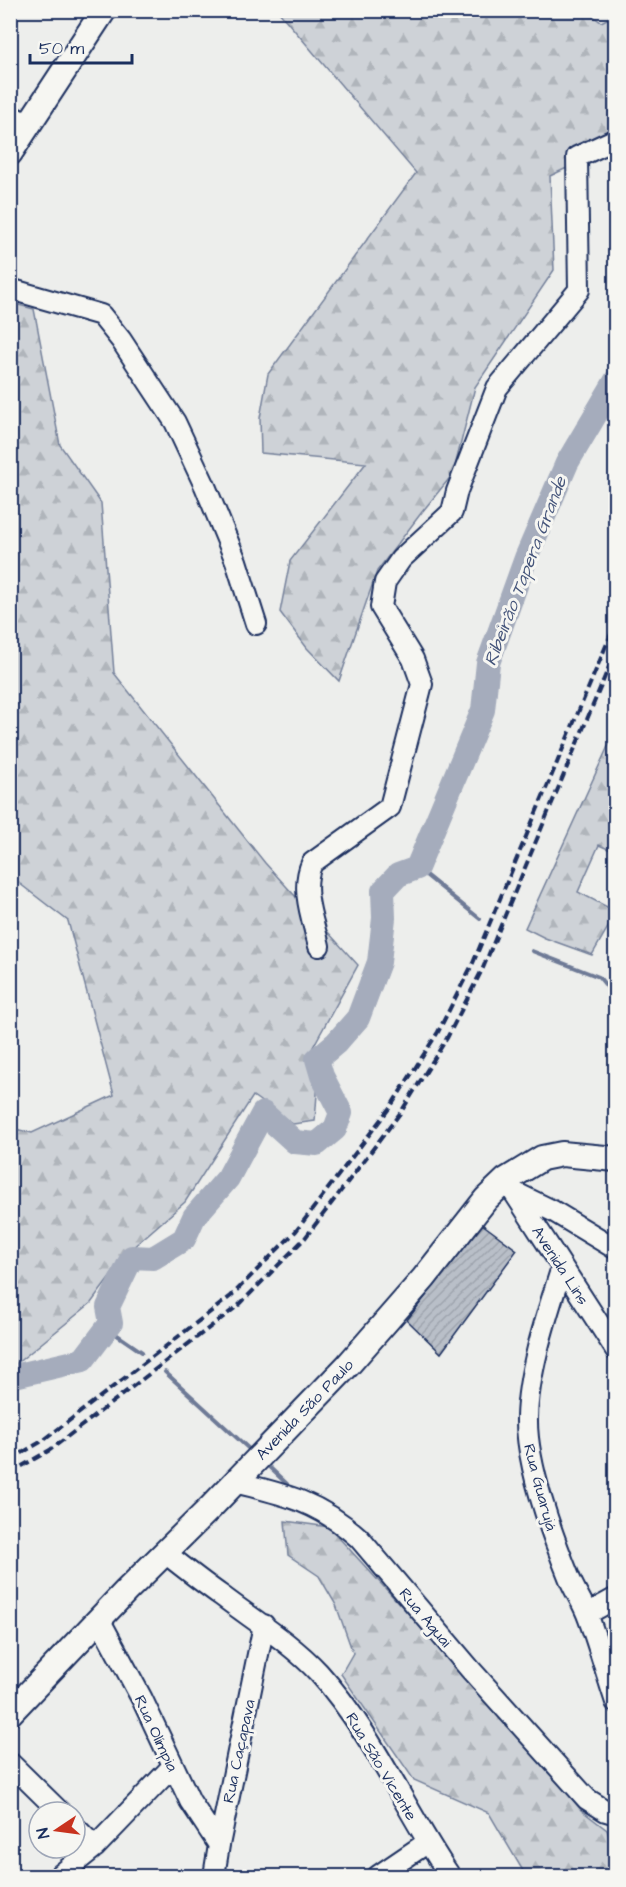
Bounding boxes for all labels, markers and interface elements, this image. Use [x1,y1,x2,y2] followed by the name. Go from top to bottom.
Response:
[30,27,132,65] scale bar
[39,36,84,61] text: 50 m
[478,472,574,669] water label: Ribeirão Tapera Grande
[526,1222,594,1309] street label: Avenida Lins
[251,1355,359,1465] street label: Avenida São Paulo
[518,1441,562,1533] street label: Rua Guarujá
[393,1583,457,1653] street label: Rua Aguai
[129,1692,183,1775] street label: Rua Olímpia
[217,1697,261,1805] street label: Rua Caçapava
[340,1708,422,1825] street label: Rua São Vicente
[27,1800,87,1860] north arrow
[32,1826,55,1841] text: N

